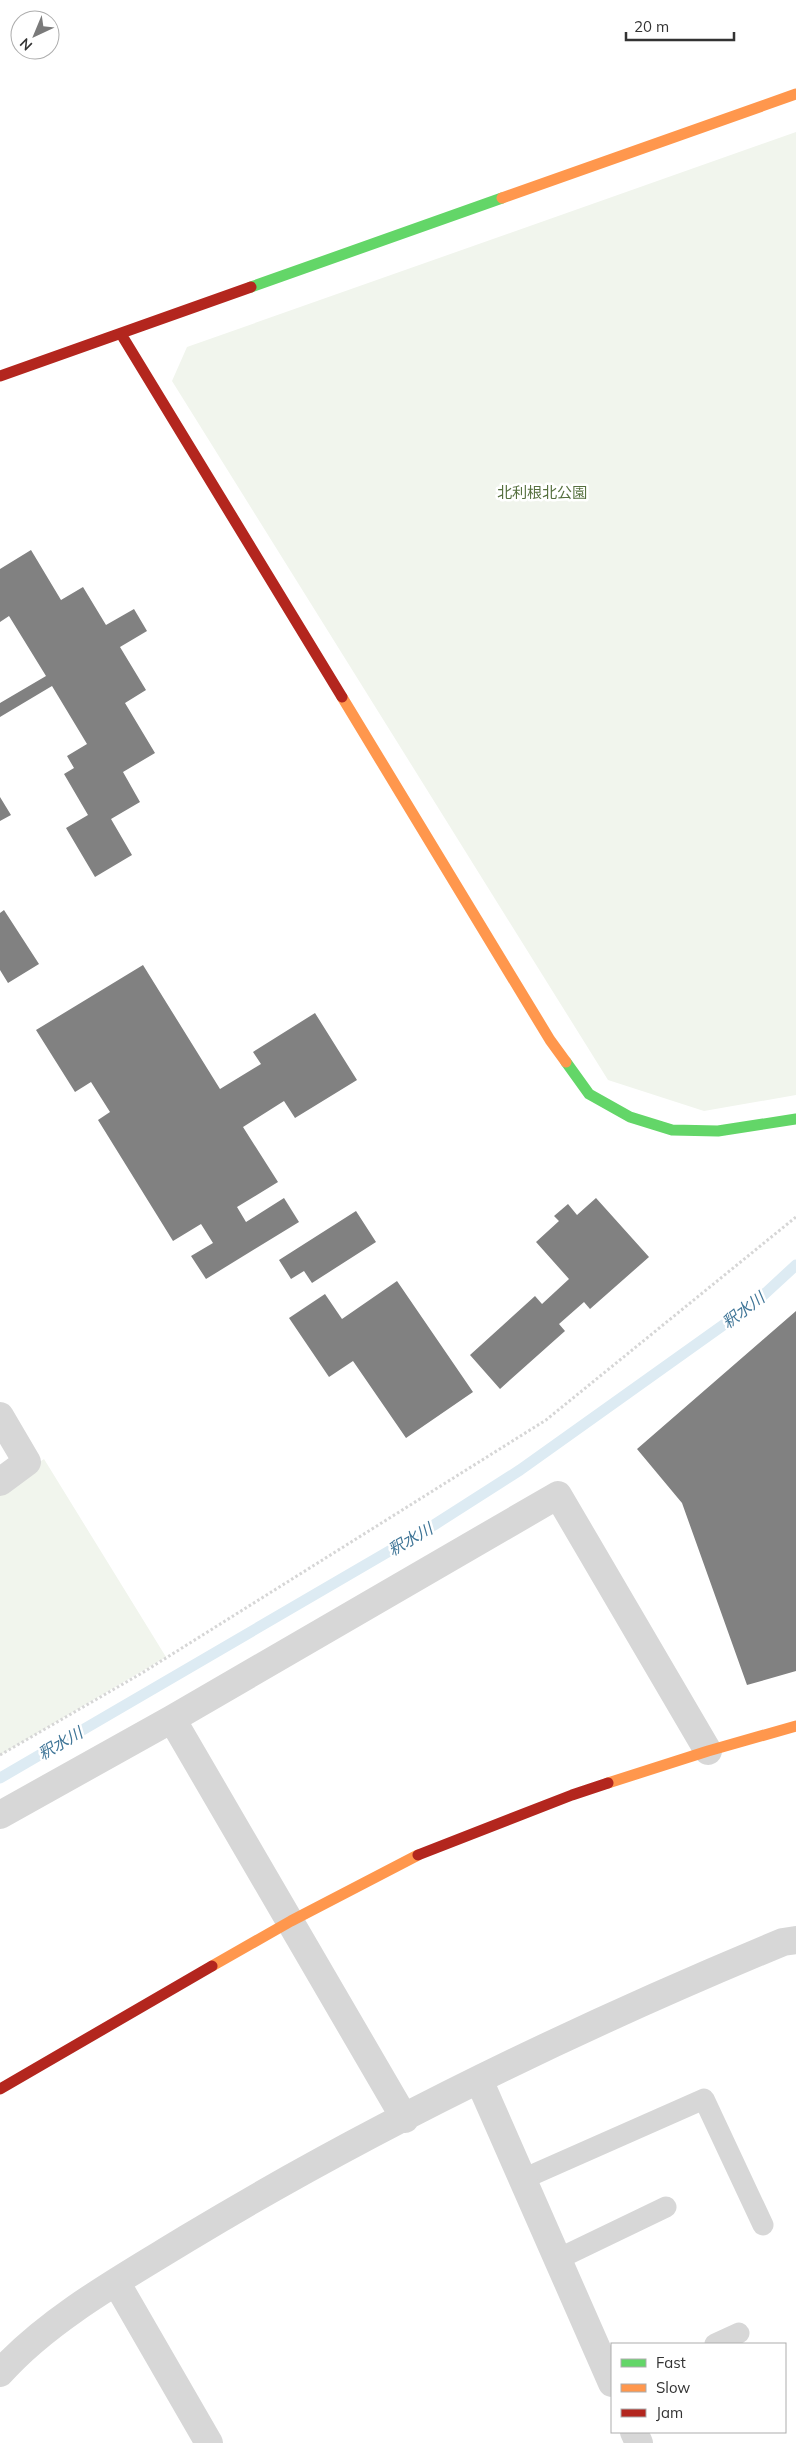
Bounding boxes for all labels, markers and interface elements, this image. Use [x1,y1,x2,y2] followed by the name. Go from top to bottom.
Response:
[10,10,60,60] north arrow
[626,10,734,42] scale bar
[634,17,669,36] text: 20 m
[16,34,36,54] text: N
[497,483,587,502] park label: 北利根北公園
[718,1286,770,1332] water label: 釈水川
[384,1517,438,1560] water label: 釈水川
[34,1721,88,1764] water label: 釈水川
[611,2343,786,2433] legend
[656,2353,686,2372] text: Fast
[656,2378,690,2397] text: Slow
[656,2403,683,2422] text: Jam

